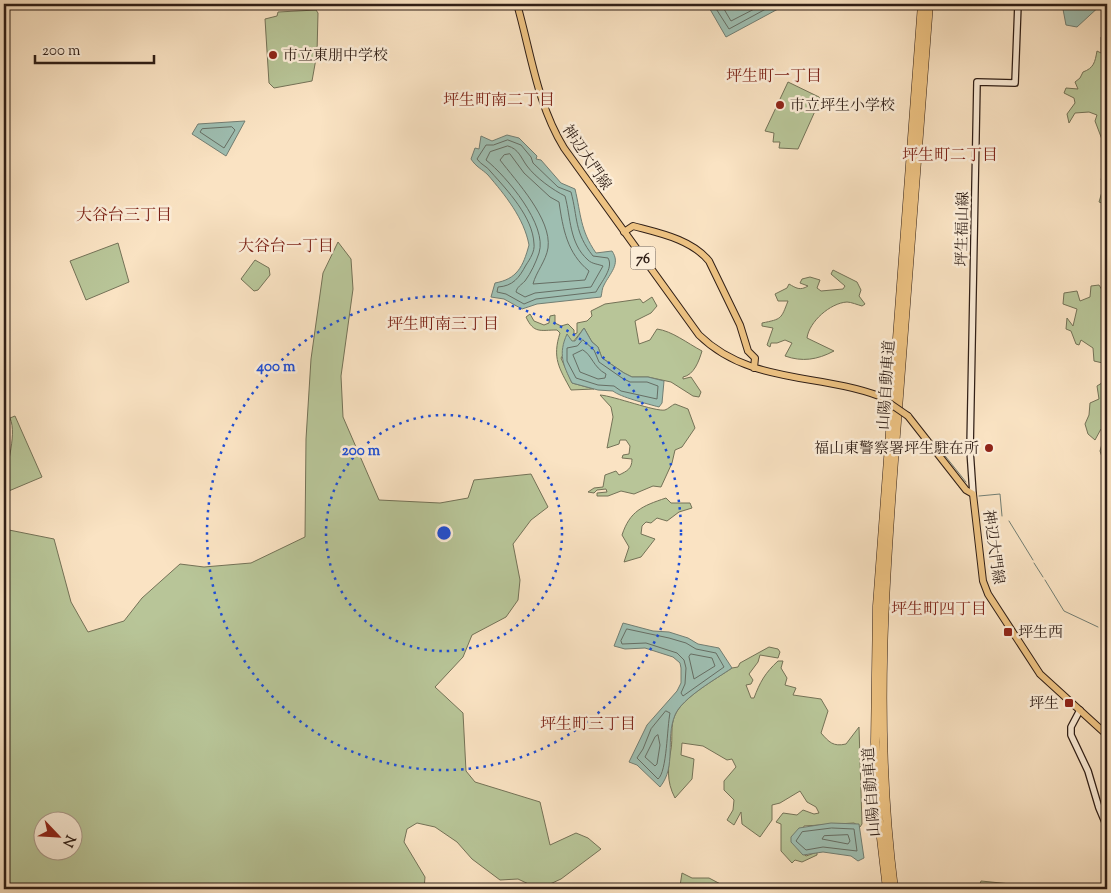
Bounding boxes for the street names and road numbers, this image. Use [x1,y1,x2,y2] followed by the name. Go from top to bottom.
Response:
[556,121,615,195] street label: 神辺大門線
[952,191,975,267] street label: 坪生福山線
[630,247,656,270] road number: 76
[874,339,901,431] street label: 山陽自動車道
[977,509,1008,586] street label: 神辺大門線
[859,746,886,838] street label: 山陽自動車道

